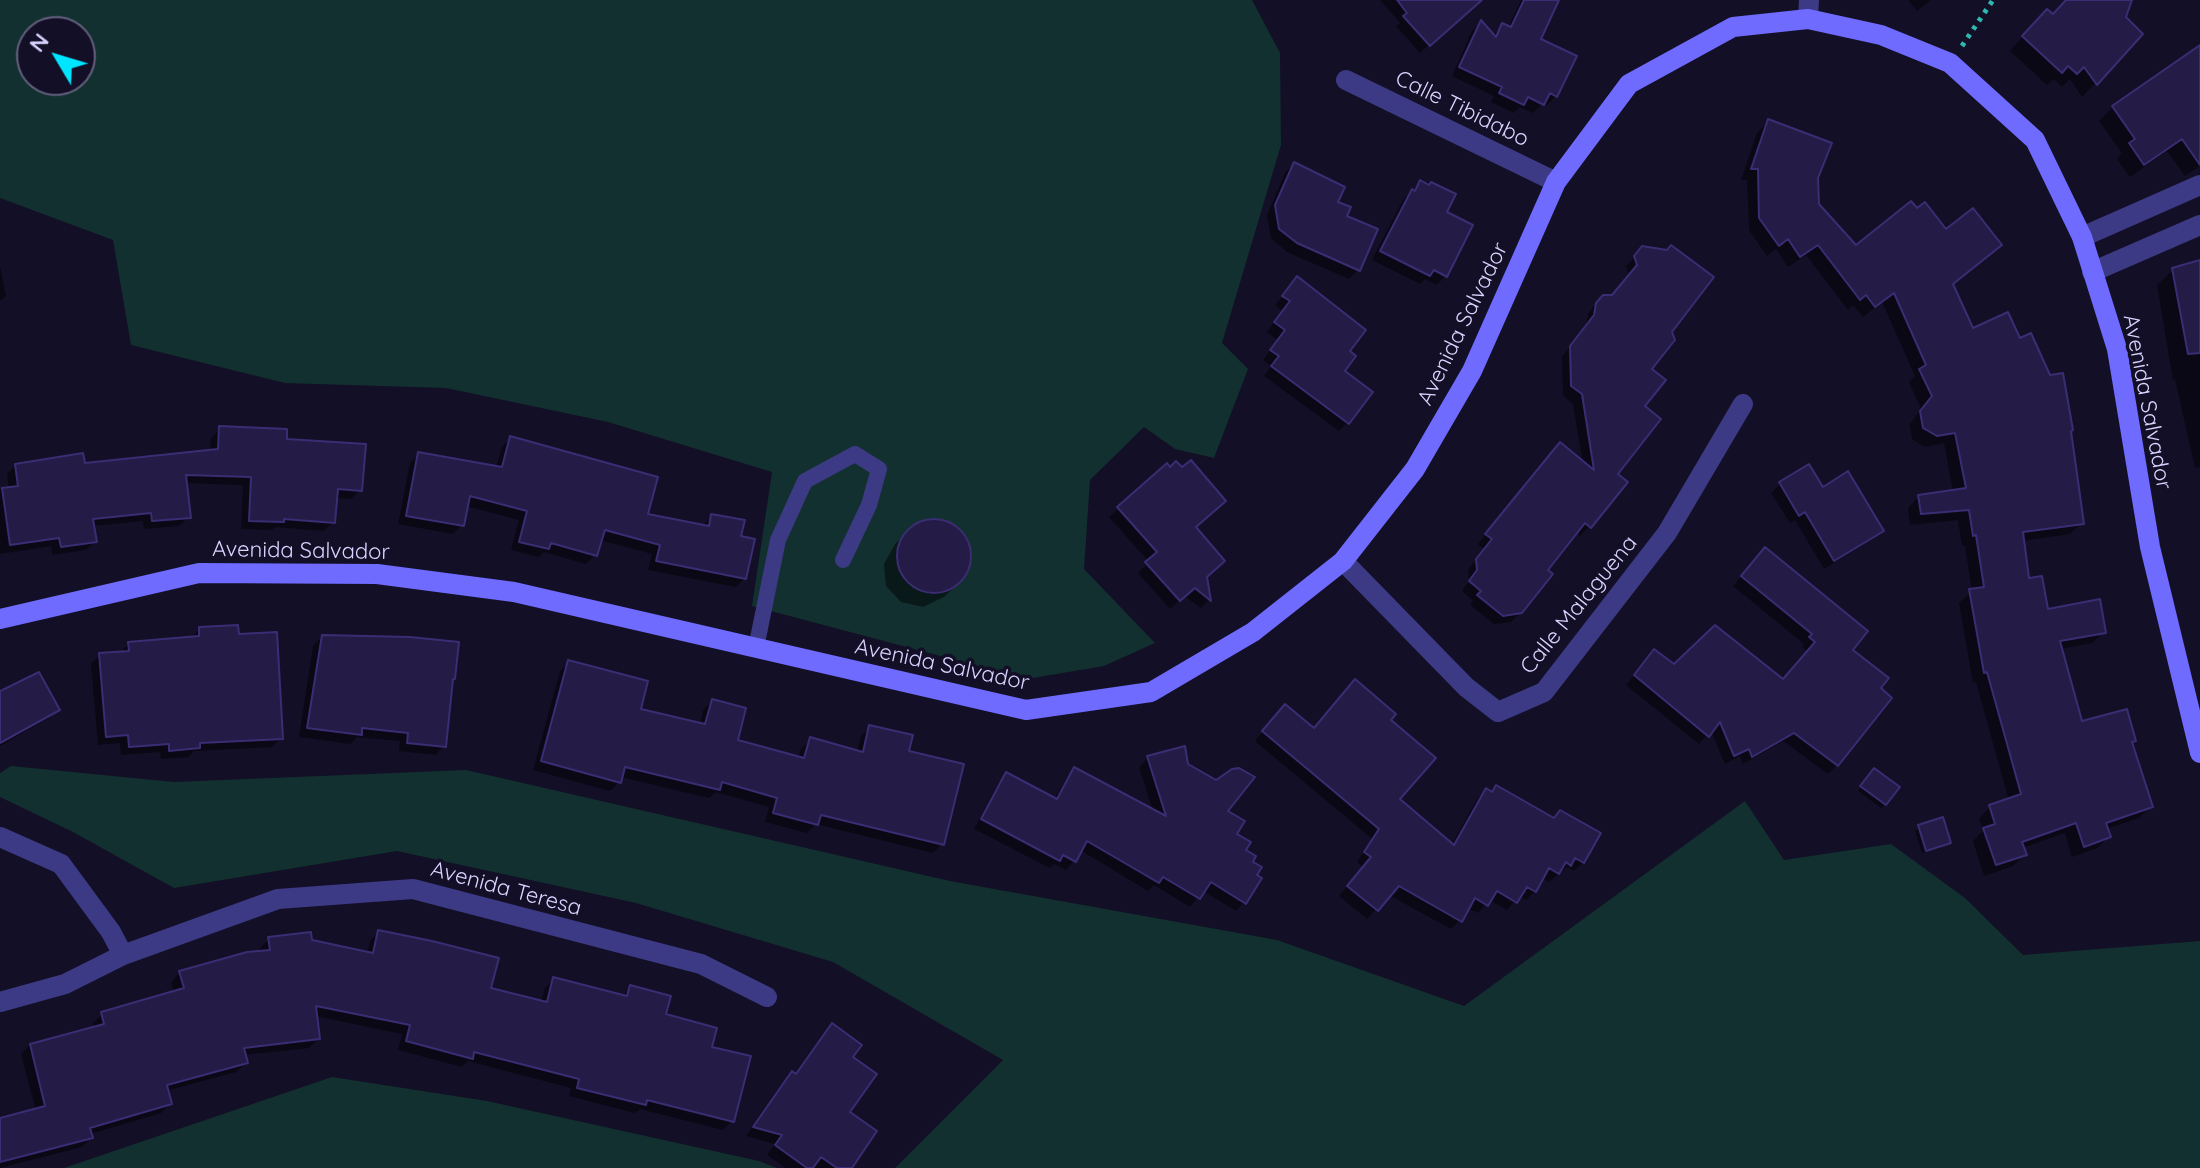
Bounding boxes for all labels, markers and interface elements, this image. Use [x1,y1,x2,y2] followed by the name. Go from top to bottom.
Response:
[16,16,96,96] north arrow
[23,27,55,57] text: N
[1391,65,1533,153] street label: Calle Tibidabo
[1412,238,1514,410] street label: Avenida Salvador
[2117,312,2177,492] street label: Avenida Salvador
[1515,530,1643,680] street label: Calle Malaguena
[212,536,390,566] street label: Avenida Salvador
[852,634,1032,696] street label: Avenida Salvador
[428,856,584,922] street label: Avenida Teresa

